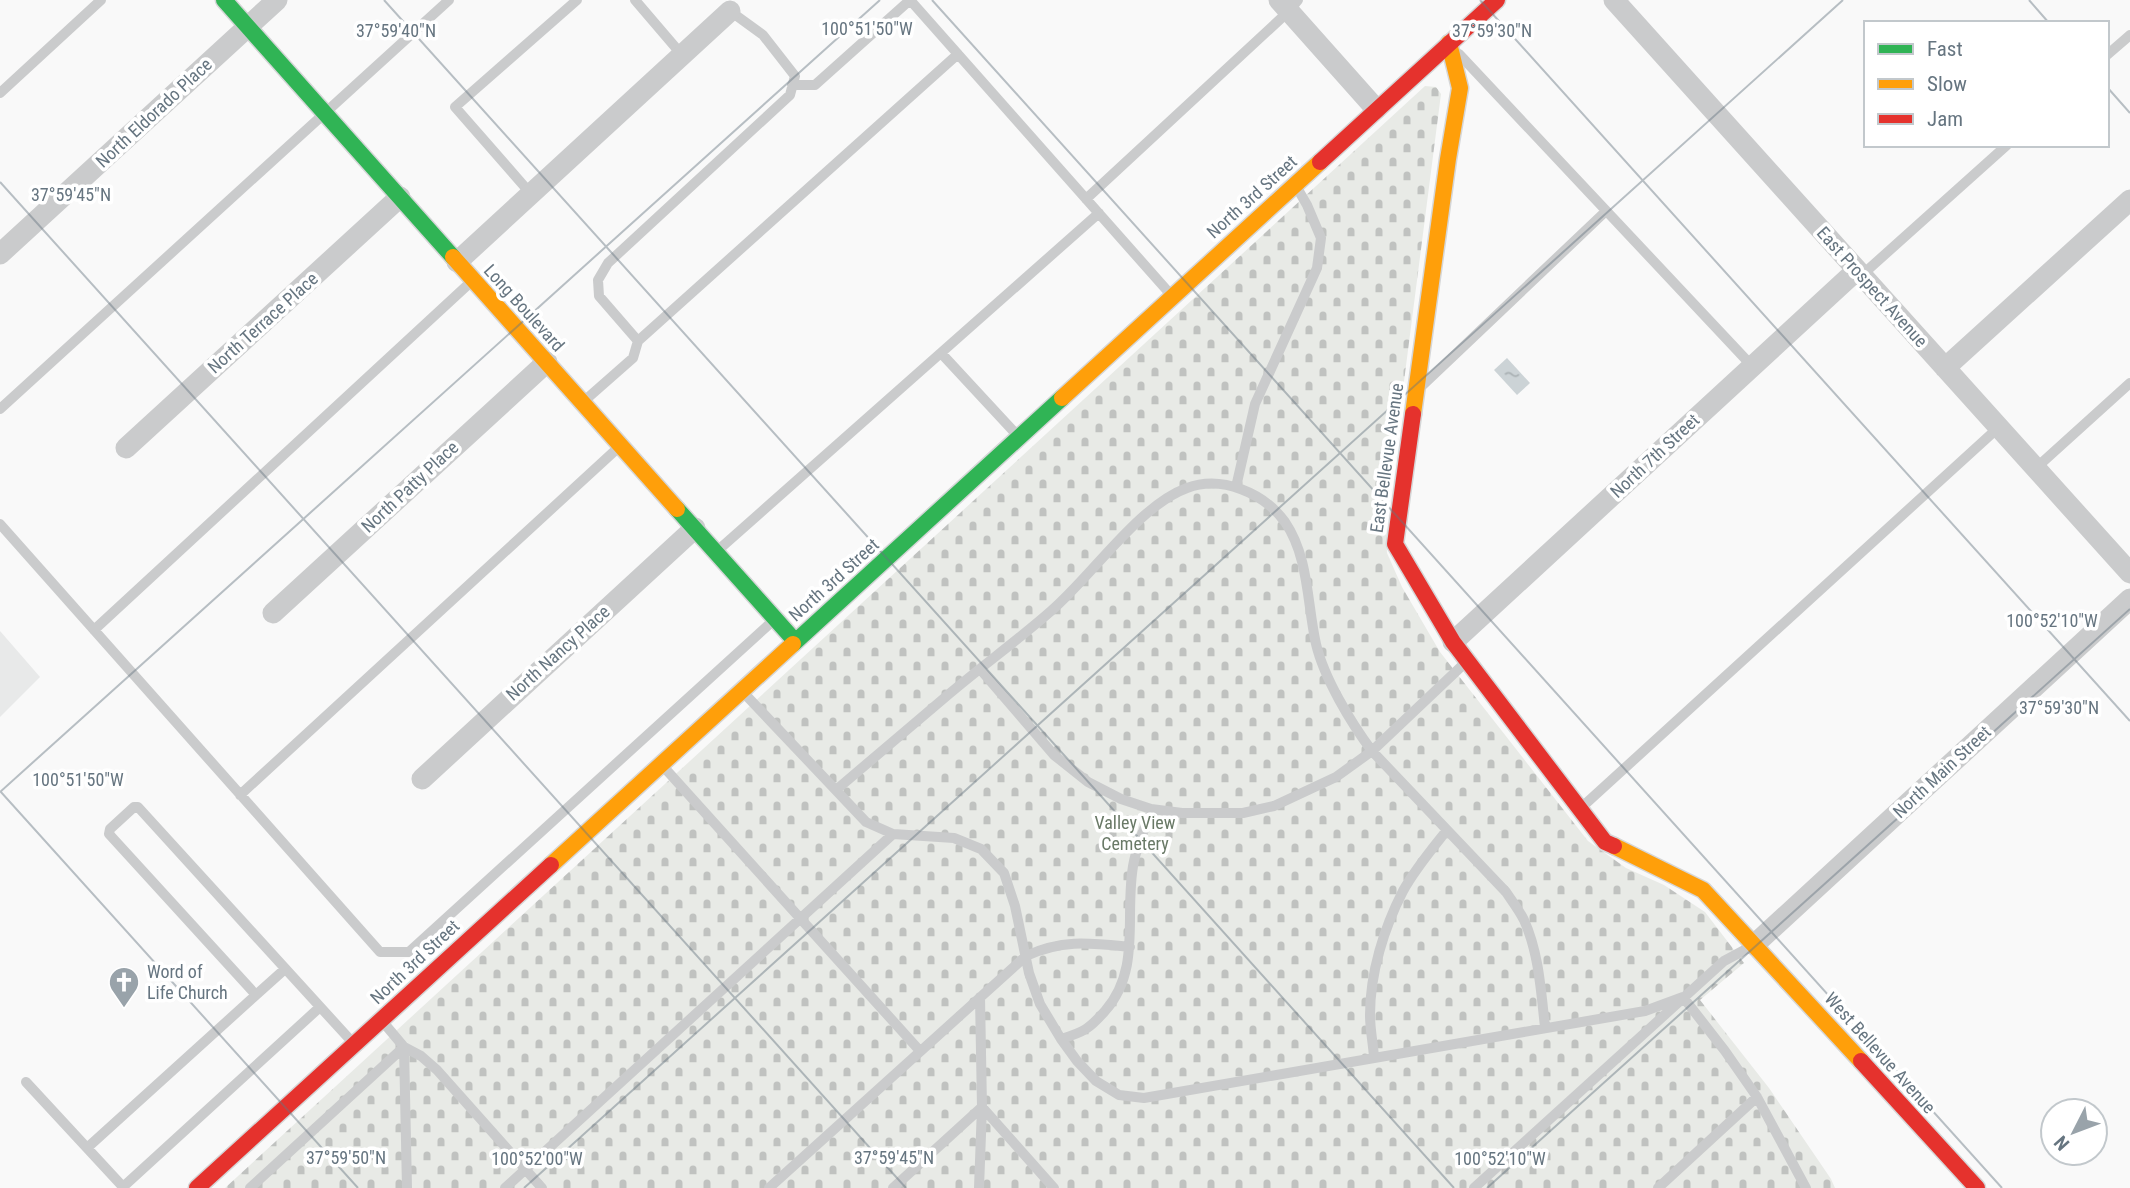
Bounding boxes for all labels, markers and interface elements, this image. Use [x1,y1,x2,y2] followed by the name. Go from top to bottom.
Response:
[821,18,913,39] text: 100°51'50"W
[356,20,436,41] text: 37°59'40"N
[1452,20,1532,41] text: 37°59'30"N
[1864,21,2109,147] legend
[1927,37,1963,61] text: Fast
[91,54,216,172] street label: North Eldorado Place
[1927,72,1967,96] text: Slow
[1927,107,1963,131] text: Jam
[1202,151,1301,242] street label: North 3rd Street
[31,184,111,205] text: 37°59'45"N
[1813,222,1932,351] street label: East Prospect Avenue
[480,260,569,355] street label: Long Boulevard
[203,268,322,377] street label: North Terrace Place
[1366,382,1407,534] street label: East Bellevue Avenue
[1606,409,1703,502] street label: North 7th Street
[357,436,462,537] street label: North Patty Place
[784,534,883,625] street label: North 3rd Street
[502,601,614,705] street label: North Nancy Place
[2006,610,2098,631] text: 100°52'10"W
[2019,697,2099,718] text: 37°59'30"N
[1889,721,1995,822] street label: North Main Street
[32,769,124,790] text: 100°51'50"W
[1095,812,1176,854] park label: Valley View Cemetery
[366,915,463,1008] street label: North 3rd Street
[147,961,228,1003] place label: Word of Life Church
[107,965,141,1009] church icon: Word of Life Church
[1821,988,1940,1117] street label: West Bellevue Avenue
[2039,1097,2109,1167] north arrow
[2049,1131,2074,1155] text: N
[306,1147,386,1168] text: 37°59'50"N
[854,1147,934,1168] text: 37°59'45"N
[491,1148,583,1169] text: 100°52'00"W
[1454,1148,1546,1169] text: 100°52'10"W

